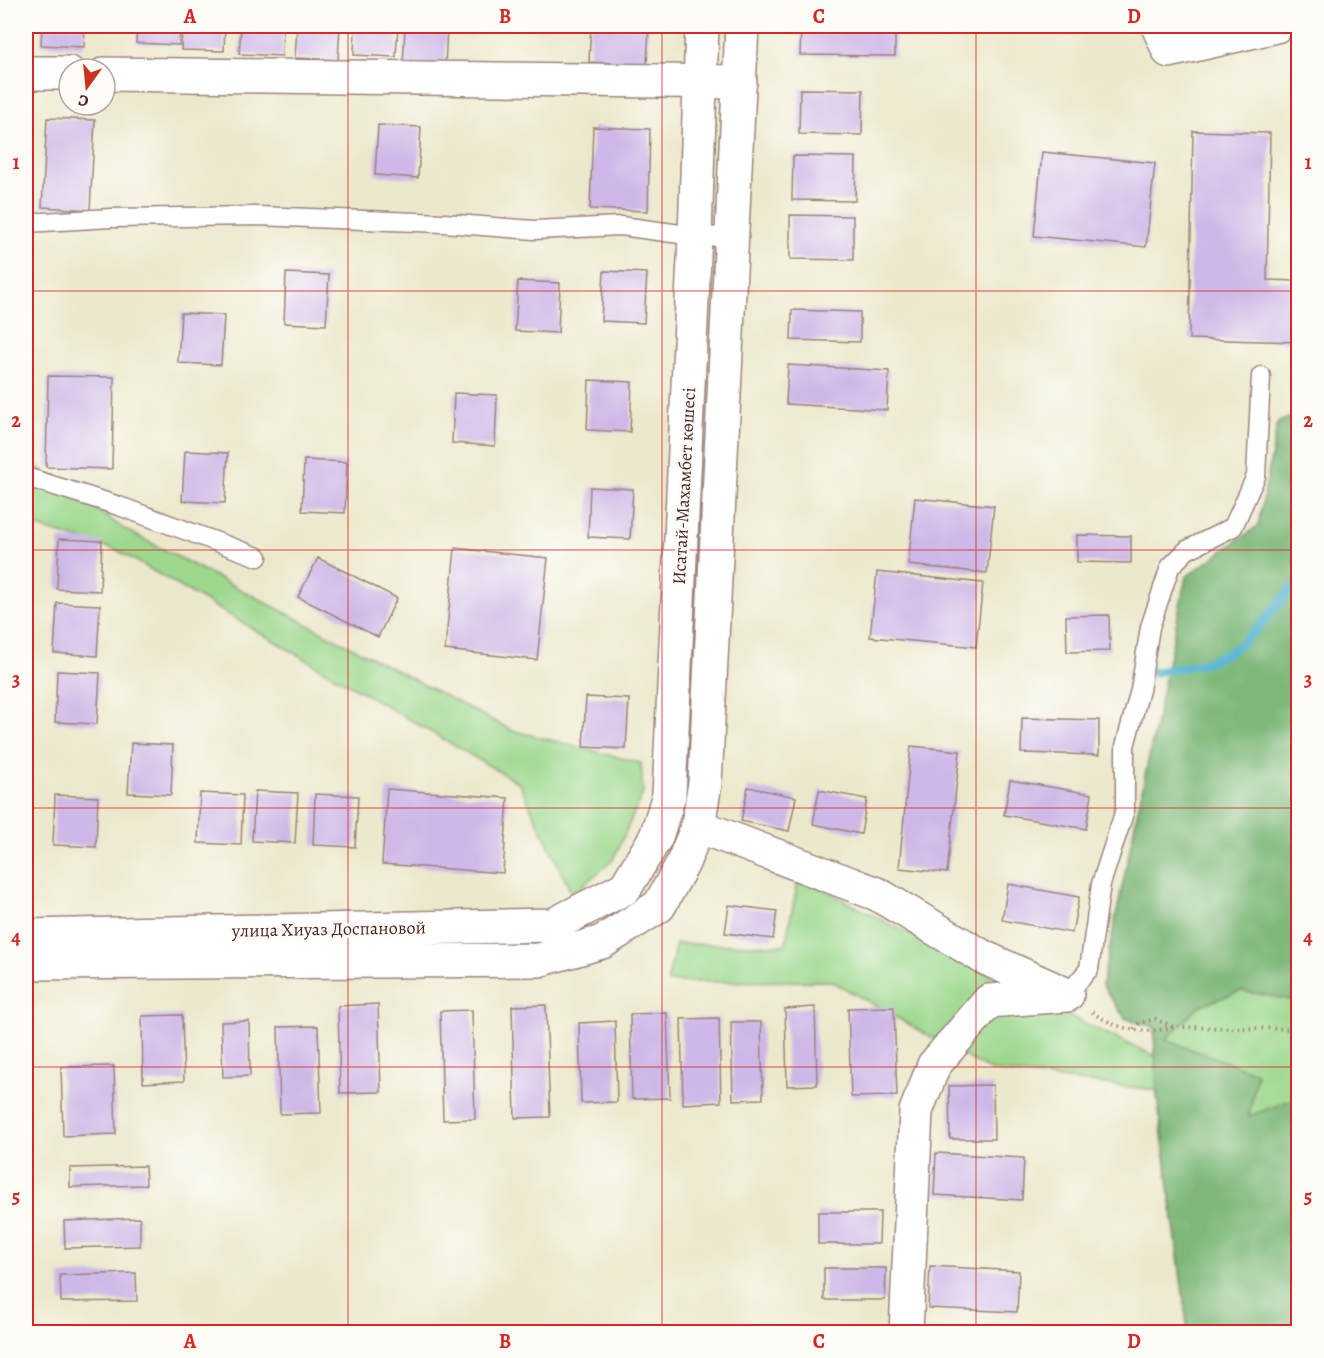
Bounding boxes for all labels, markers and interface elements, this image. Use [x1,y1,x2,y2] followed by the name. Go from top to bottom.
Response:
[183,3,197,30] text: A
[499,3,511,30] text: B
[813,3,825,30] text: C
[1127,3,1141,30] text: D
[57,57,117,117] north arrow
[76,89,91,112] text: С
[12,149,20,176] text: 1
[1304,149,1312,176] text: 1
[667,387,701,585] street label: Исатай-Махамбет көшесі
[11,407,21,434] text: 2
[1303,407,1313,434] text: 2
[12,666,20,693] text: 3
[1304,666,1312,693] text: 3
[231,915,426,943] street label: улица Хиуаз Доспановой
[11,924,21,951] text: 4
[1303,924,1313,951] text: 4
[12,1183,20,1210] text: 5
[1304,1183,1312,1210] text: 5
[183,1328,197,1355] text: A
[499,1328,511,1355] text: B
[813,1328,825,1355] text: C
[1127,1328,1141,1355] text: D

